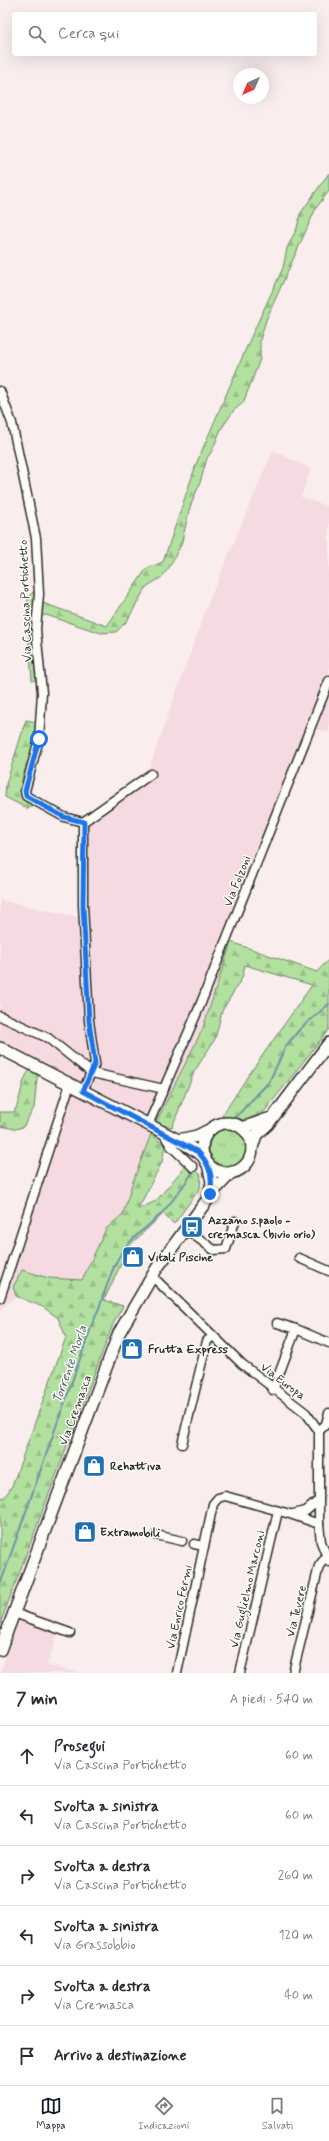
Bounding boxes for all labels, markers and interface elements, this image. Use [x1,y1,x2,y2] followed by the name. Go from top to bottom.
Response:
[12,12,317,56] search box
[26,23,48,45] icon: search
[58,24,119,44] text: Cerca qui
[233,68,269,104] north arrow
[16,540,36,662] street label: Via Cascina Portichetto
[30,730,48,748] route start
[220,854,255,909] street label: Via Folzoni
[201,1185,219,1203] route end
[208,1213,316,1243] place label: Azzano s.paolo - cremasca (bivio orio)
[179,1214,205,1240] bus stop icon: Azzano s.paolo - cremasca (bivio orio)
[120,1244,146,1270] shop icon: Vitali Piscine
[148,1250,213,1266] place label: Vitali Piscine
[49,1323,92,1406] water label: Torrente Morla
[119,1336,145,1362] shop icon: Frutta Express
[148,1342,229,1358] place label: Frutta Express
[257,1360,308,1404] street label: Via Europa
[56,1373,96,1448] street label: Via Cremasca
[81,1453,107,1479] shop icon: Rehattiva
[110,1459,161,1475] place label: Rehattiva
[72,1519,98,1545] shop icon: Extramobili
[100,1525,160,1541] place label: Extramobili
[227,1529,270,1650] street label: Via Guglielmo Marconi
[163,1563,197,1651] street label: Via Enrico Fermi
[283,1584,311,1639] street label: Via Tevere
[16,1688,58,1710] text: 7 min
[230,1691,313,1708] text: A piedi · 540 m
[54,1737,105,1757] text: Prosegui
[16,1745,38,1767] icon: ahead
[285,1747,313,1764] text: 60 m
[54,1757,187,1774] text: Via Cascina Portichetto
[54,1797,159,1817] text: Svolta a sinistra
[16,1805,38,1827] icon: left
[285,1807,313,1824] text: 60 m
[54,1817,187,1834] text: Via Cascina Portichetto
[54,1857,151,1877] text: Svolta a destra
[16,1865,38,1887] icon: right
[278,1867,313,1884] text: 260 m
[54,1877,187,1894] text: Via Cascina Portichetto
[54,1917,159,1937] text: Svolta a sinistra
[16,1925,38,1947] icon: left
[279,1927,313,1944] text: 120 m
[54,1937,135,1954] text: Via Grassobbio
[54,1977,151,1997] text: Svolta a destra
[16,1985,38,2007] icon: right
[284,1987,313,2004] text: 40 m
[54,1997,134,2014] text: Via Cremasca
[16,2045,38,2067] icon: arrive
[54,2046,187,2066] text: Arrivo a destinazione
[36,2095,66,2133] tab: Mappa
[138,2095,189,2133] tab: Indicazioni
[262,2095,293,2133] tab: Salvati

